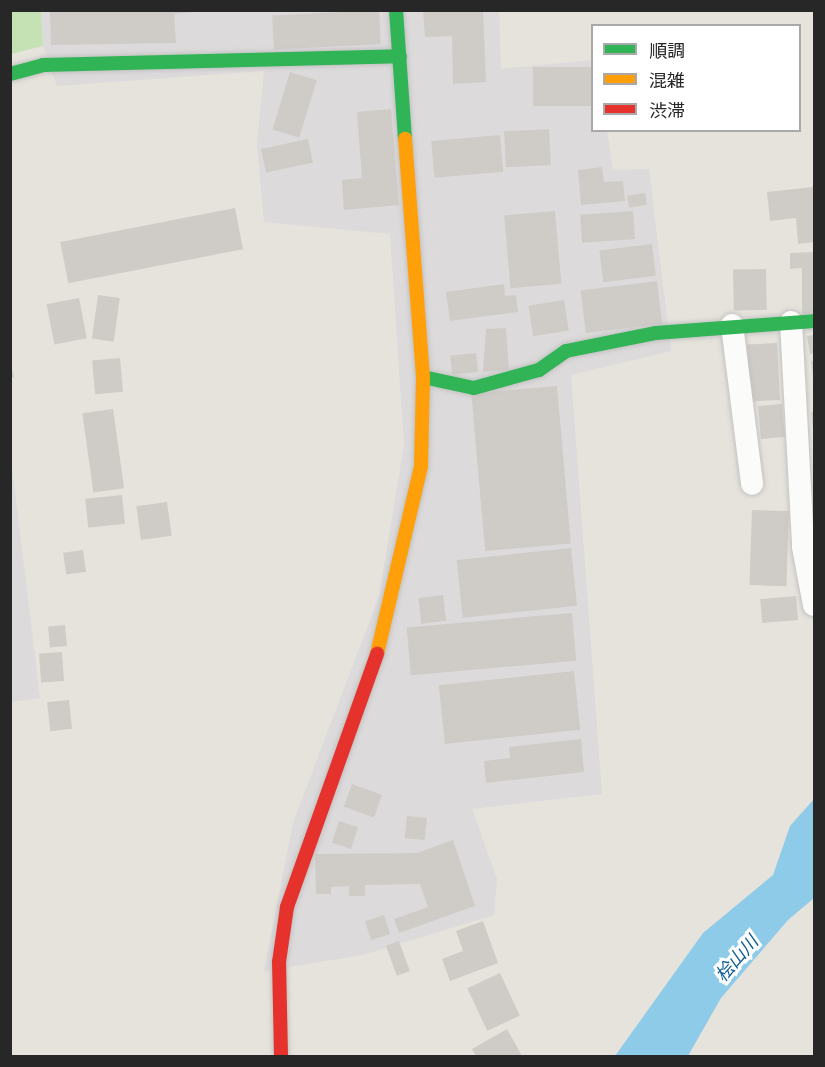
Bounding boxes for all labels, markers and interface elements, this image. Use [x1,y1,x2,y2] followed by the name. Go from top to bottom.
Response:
[591,24,801,132] legend
[649,40,685,62] text: 順調
[649,70,685,92] text: 混雑
[649,100,685,122] text: 渋滞
[711,932,763,986] water label: 桧山川

